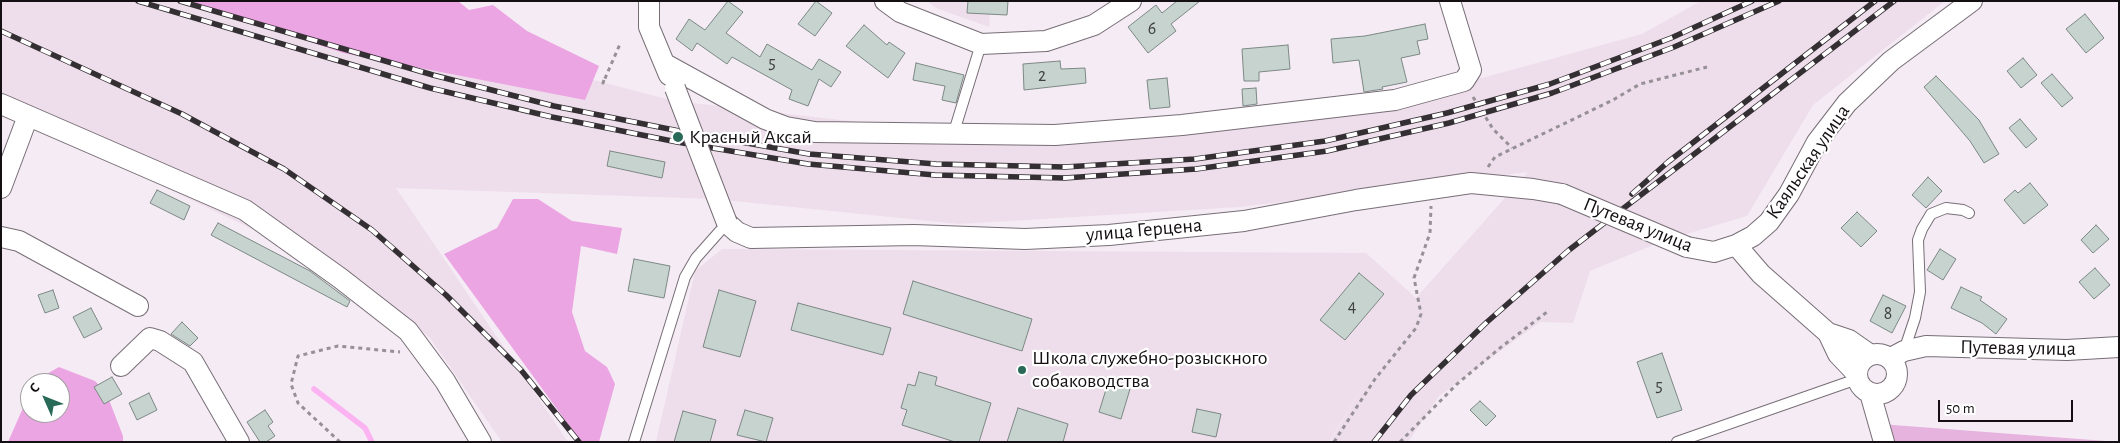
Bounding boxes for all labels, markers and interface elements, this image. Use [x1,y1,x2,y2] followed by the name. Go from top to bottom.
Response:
[1148,18,1156,40] house number: 6
[768,52,776,74] house number: 5
[1038,65,1046,87] house number: 2
[1761,100,1855,224] street label: Каяльская улица
[689,125,812,149] place label: Красный Аксай
[671,130,685,144] marker: Красный Аксай
[1580,192,1696,258] street label: Путевая улица
[1085,213,1203,247] street label: улица Герцена
[1348,296,1356,318] house number: 4
[1884,303,1892,325] house number: 8
[1960,335,2076,361] street label: Путевая улица
[1032,346,1268,393] place label: Школа служебно-розыскного собаководства
[1016,364,1028,376] marker: Школа служебно-розыскного собаководства
[20,373,70,423] north arrow
[1655,375,1663,397] house number: 5
[27,381,43,396] text: С
[1940,390,2075,422] scale bar
[1946,401,1975,416] text: 50 m

